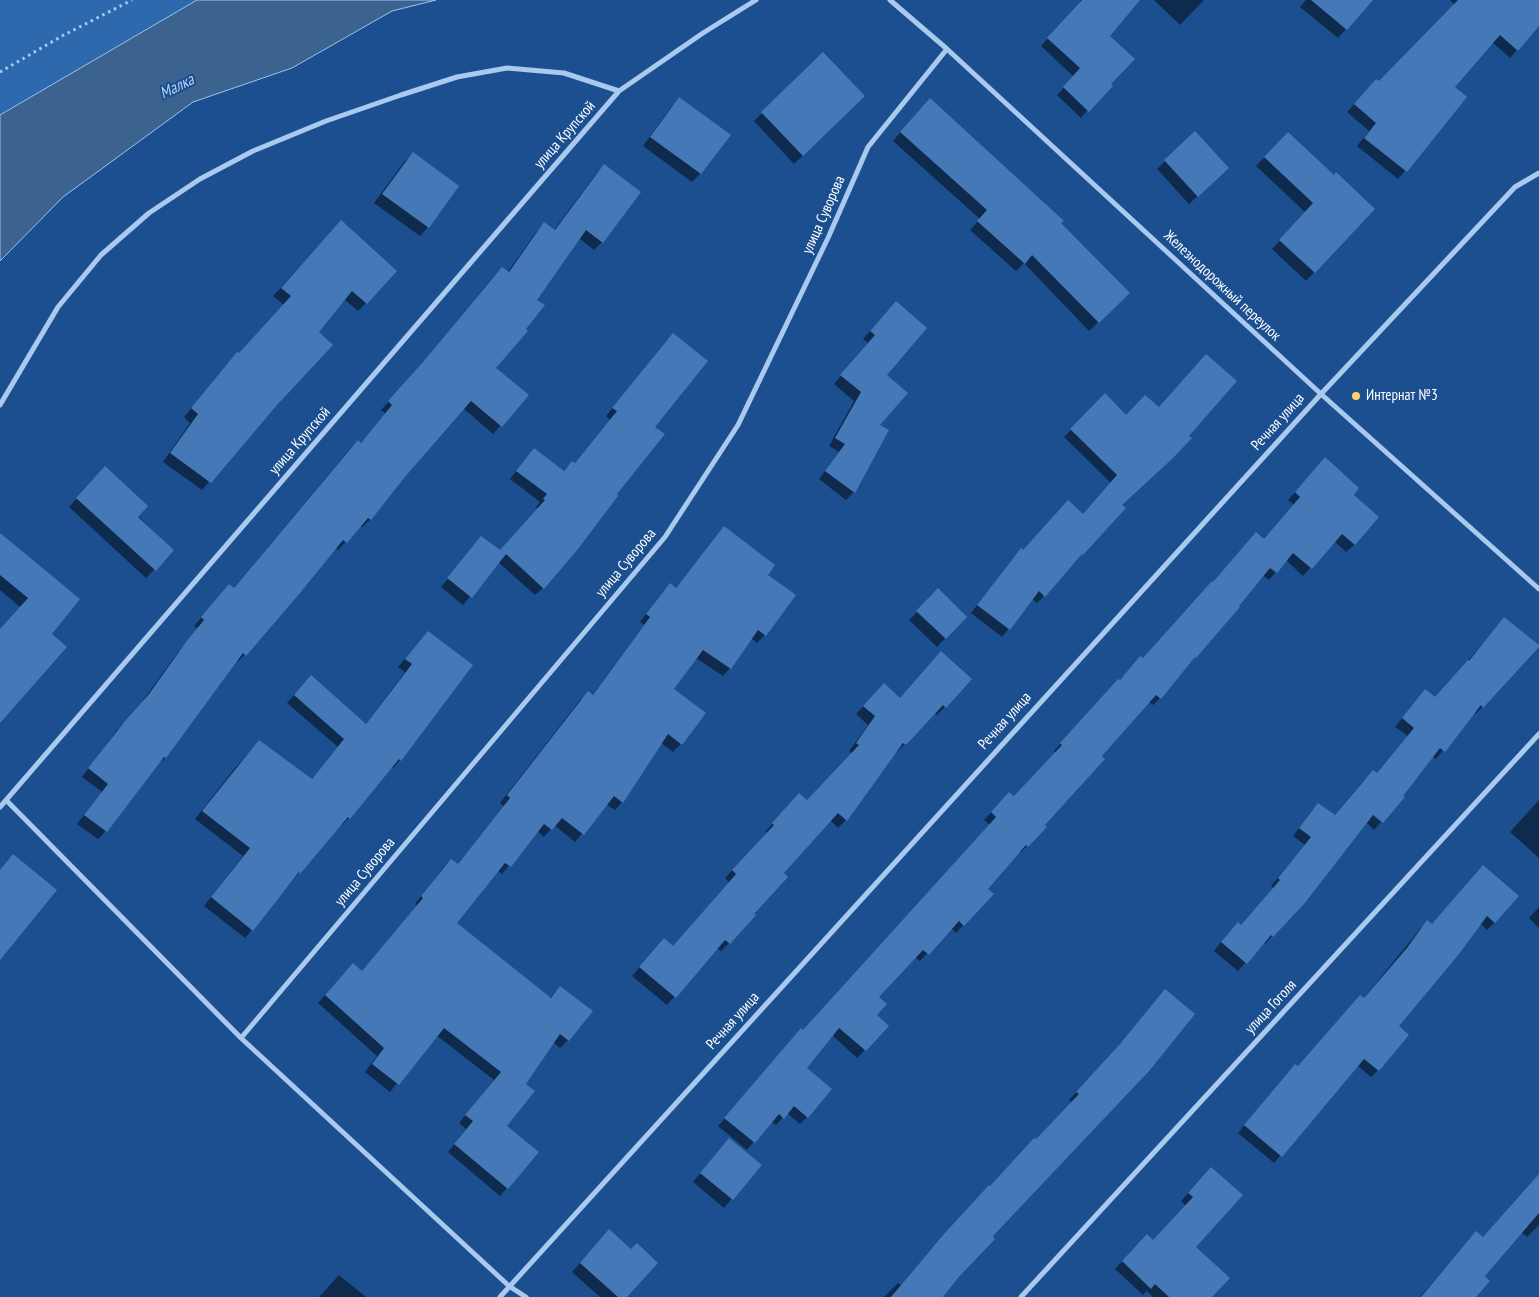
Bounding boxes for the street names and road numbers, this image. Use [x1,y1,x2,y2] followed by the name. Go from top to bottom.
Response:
[531,97,599,173] street label: улица Крупской
[799,173,849,257] street label: улица Суворова
[1160,227,1284,345] street label: Железнодорожный переулок
[1248,390,1308,454] street label: Речная улица
[266,403,334,479] street label: улица Крупской
[592,525,660,601] street label: улица Суворова
[975,689,1035,753] street label: Речная улица
[331,834,399,910] street label: улица Суворова
[1242,976,1300,1038] street label: улица Гоголя
[703,989,763,1053] street label: Речная улица

